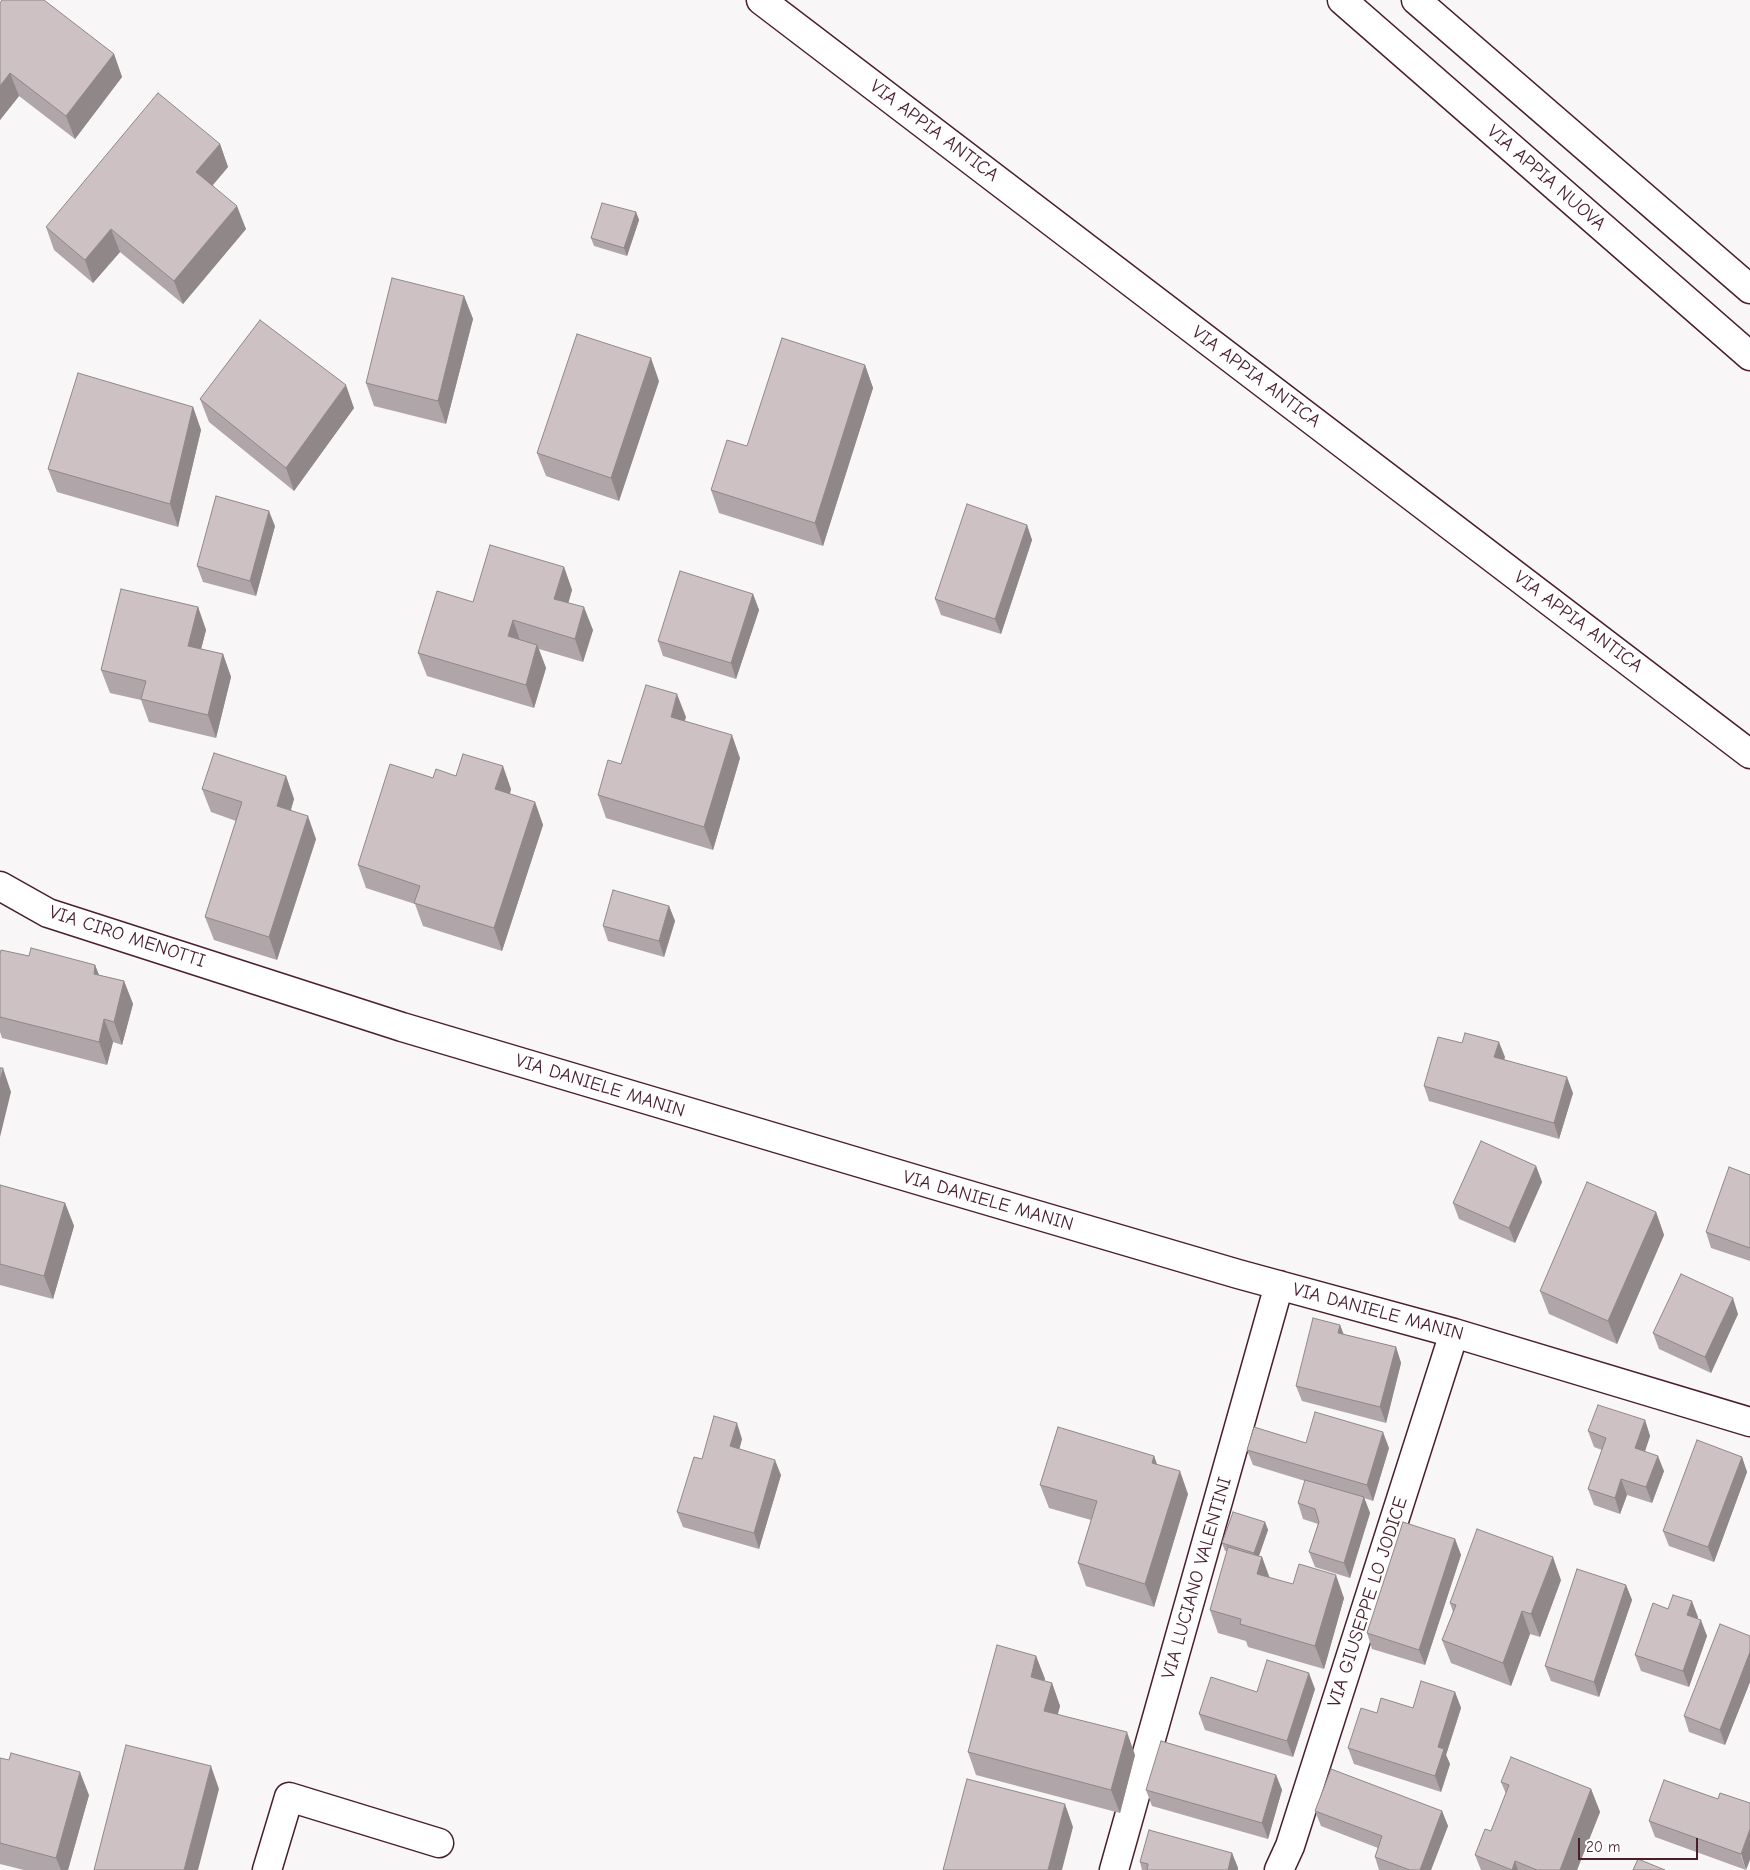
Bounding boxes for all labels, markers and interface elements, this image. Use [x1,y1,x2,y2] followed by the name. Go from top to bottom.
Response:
[865,75,1003,187] street label: VIA APPIA ANTICA
[1482,120,1610,236] street label: VIA APPIA NUOVA
[1187,321,1325,433] street label: VIA APPIA ANTICA
[1509,566,1647,678] street label: VIA APPIA ANTICA
[46,901,208,973] street label: VIA CIRO MENOTTI
[512,1049,688,1123] street label: VIA DANIELE MANIN
[900,1166,1076,1236] street label: VIA DANIELE MANIN
[1290,1278,1466,1346] street label: VIA DANIELE MANIN
[1157,1474,1237,1682] street label: VIA LUCIANO VALENTINI
[1323,1494,1413,1710] street label: VIA GIUSEPPE LO JODICE
[1580,1828,1700,1860] scale bar
[1586,1838,1620,1856] text: 20 m

